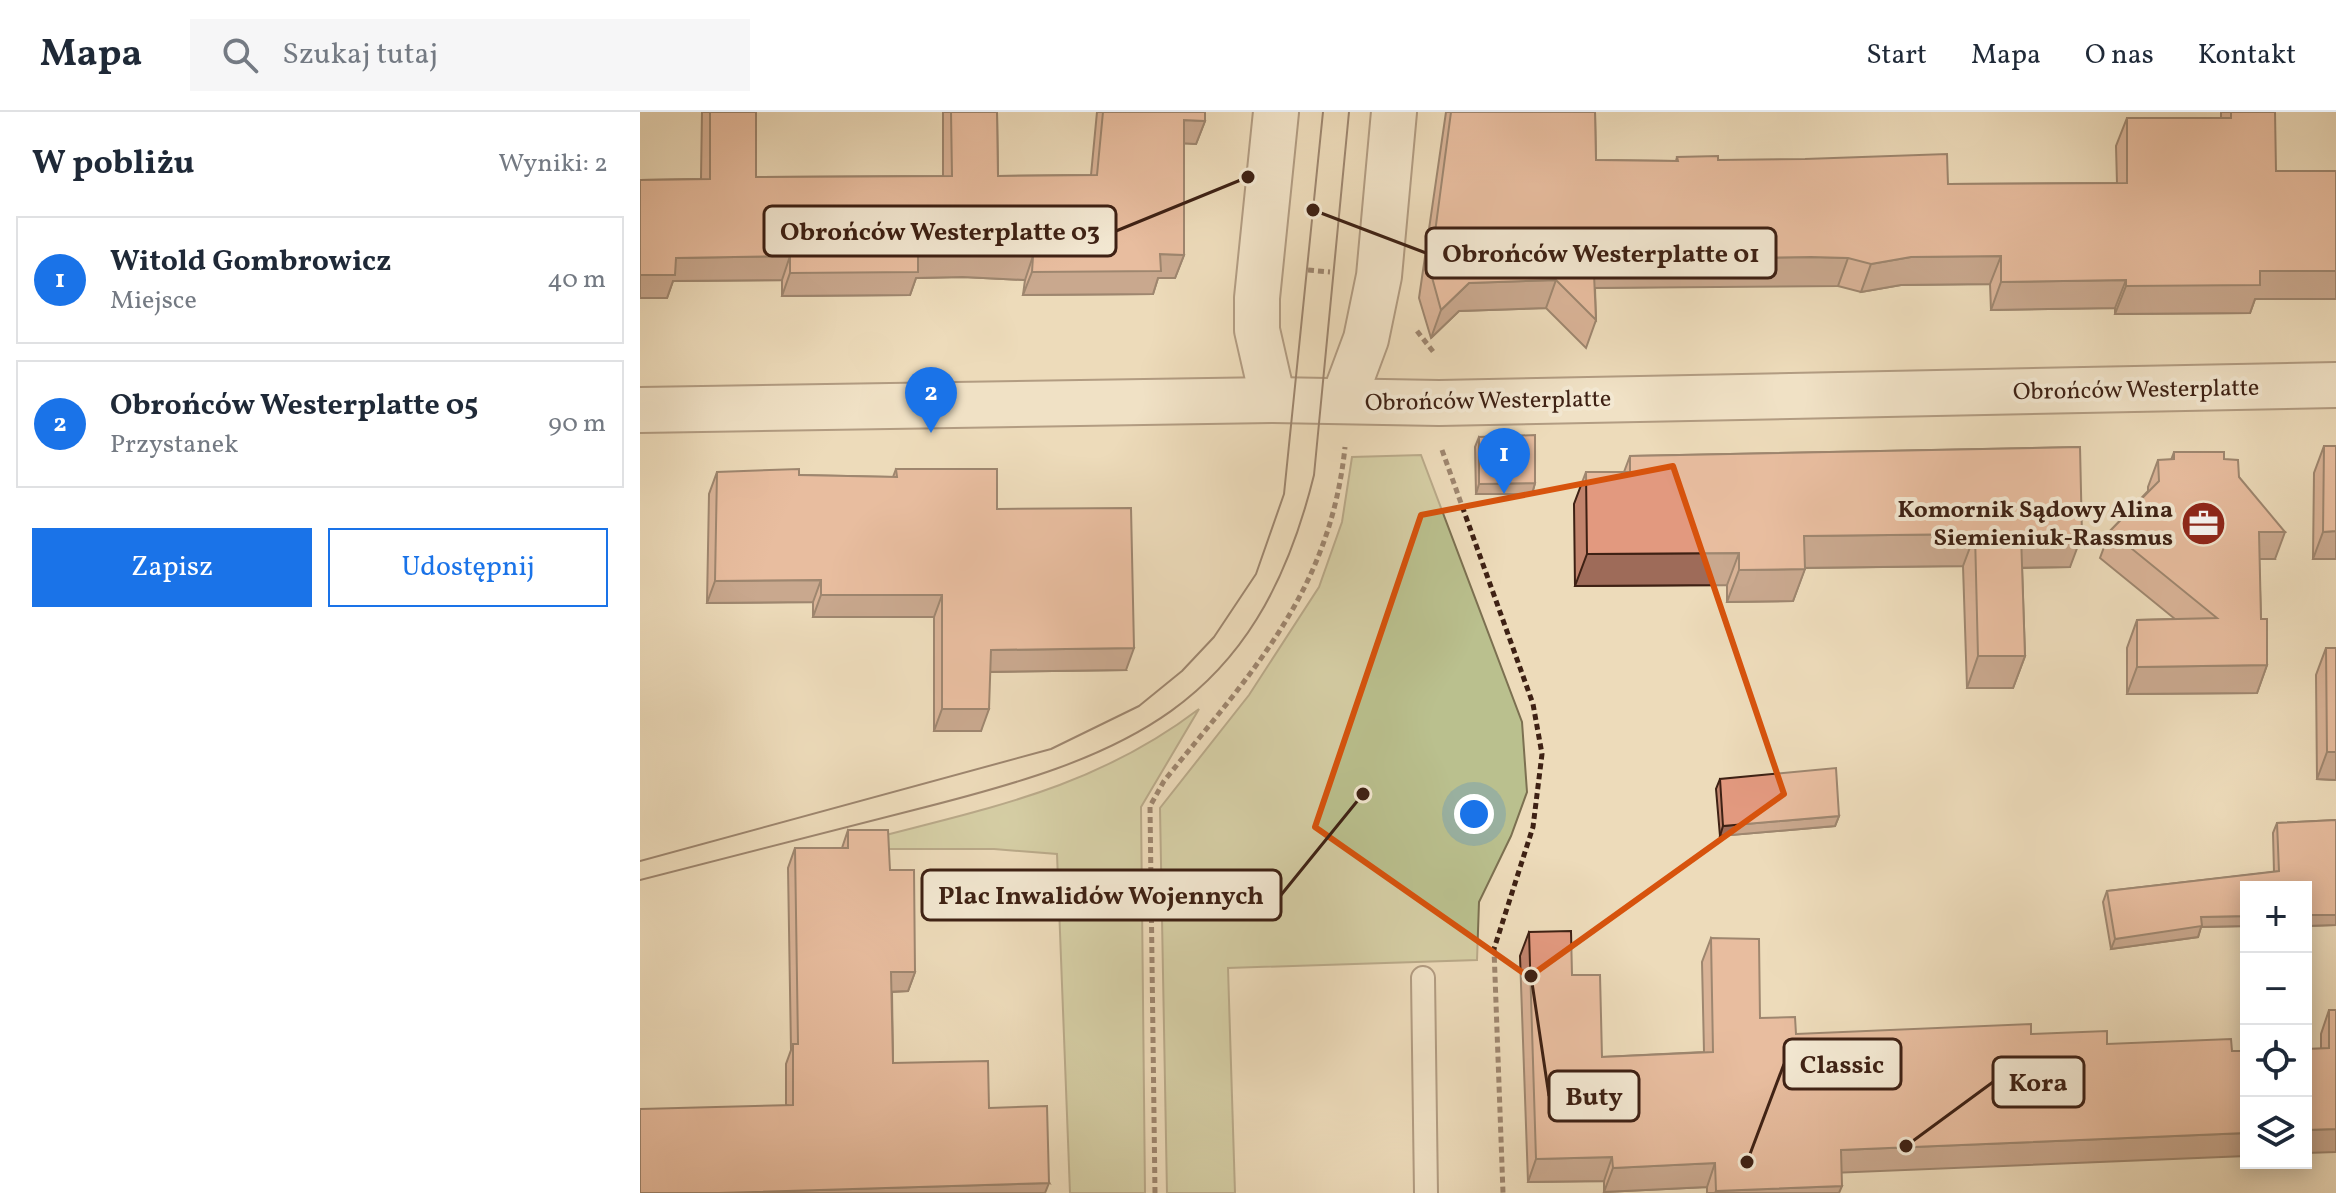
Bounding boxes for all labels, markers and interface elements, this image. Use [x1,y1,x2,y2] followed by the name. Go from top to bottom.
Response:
[190,19,750,91] search box
[40,29,142,82] text: Mapa
[218,33,262,77] icon: search
[282,34,438,76] text: Szukaj tutaj
[1866,36,1927,75] text: Start
[1971,36,2041,75] text: Mapa
[2085,36,2154,75] text: O nas
[2198,36,2296,75] text: Kontakt
[32,141,195,188] text: W pobliżu
[498,146,608,182] text: Wyniki: 2
[764,206,1116,256] callout: Obrońców Westerplatte 03
[780,215,1100,251] text: Obrońców Westerplatte 03
[1426,228,1776,278] callout: Obrońców Westerplatte 01
[1442,237,1760,273] text: Obrońców Westerplatte 01
[110,241,391,283] text: Witold Gombrowicz
[55,262,65,298] text: 1
[547,262,606,298] text: 40 m
[110,283,197,319] text: Miejsce
[905,367,957,433] pin: 2
[2013,372,2260,410] street label: Obrońców Westerplatte
[1365,383,1612,421] street label: Obrońców Westerplatte
[110,385,479,427] text: Obrońców Westerplatte 05
[53,406,67,442] text: 2
[548,406,606,442] text: 90 m
[110,427,238,463] text: Przystanek
[1478,428,1530,494] pin: 1
[1898,494,2173,556] place label: Komornik Sądowy Alina Siemieniuk-Rassmus
[2180,499,2228,547] office icon: Komornik Sądowy Alina Siemieniuk-Rassmus
[32,528,312,607] button: Zapisz
[328,528,608,607] button: Udostępnij
[1454,794,1494,834] your location
[922,870,1281,920] callout: Plac Inwalidów Wojennych
[938,879,1264,915] text: Plac Inwalidów Wojennych
[2240,881,2312,1169] map controls
[2240,881,2312,953] button: +
[2240,953,2312,1025] button: −
[2240,1025,2312,1097] button: locate
[1784,1039,1901,1089] callout: Classic
[1800,1048,1884,1084] text: Classic
[1993,1057,2084,1107] callout: Kora
[2008,1066,2068,1102] text: Kora
[1549,1071,1639,1121] callout: Buty
[1565,1080,1623,1116] text: Buty
[2240,1097,2312,1169] button: layers

